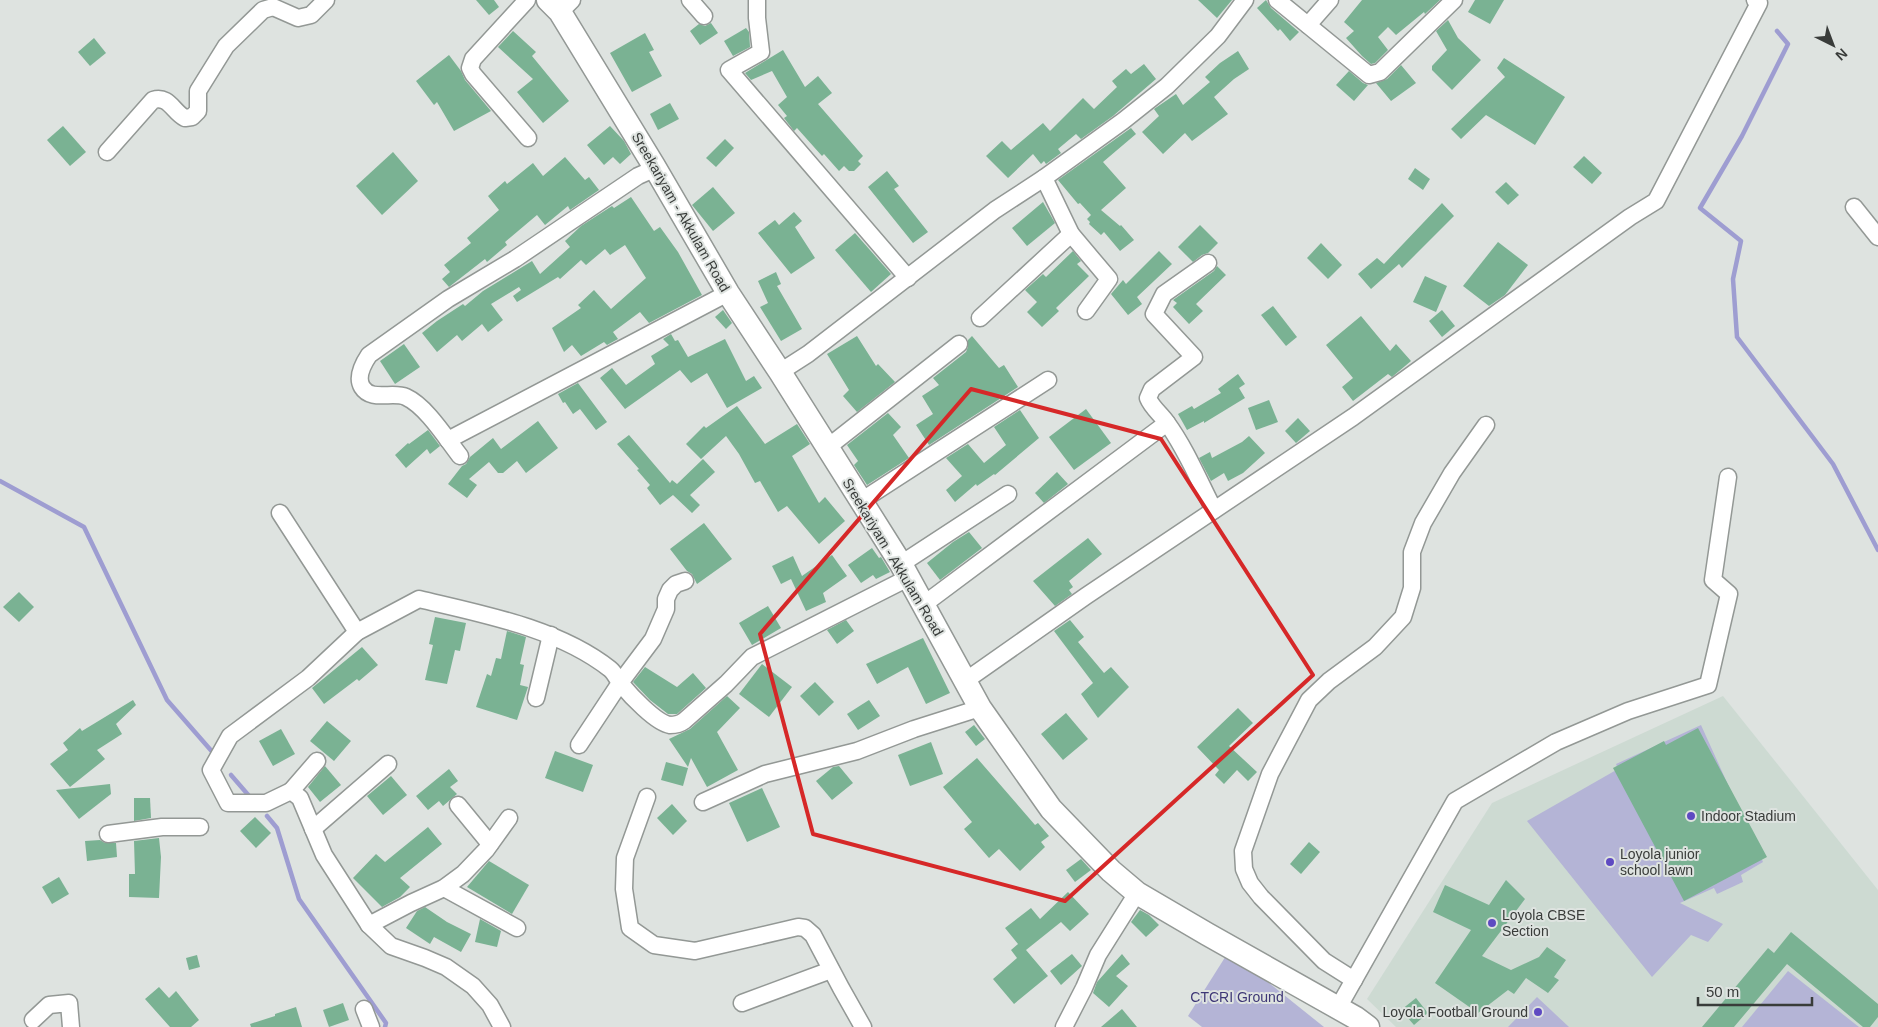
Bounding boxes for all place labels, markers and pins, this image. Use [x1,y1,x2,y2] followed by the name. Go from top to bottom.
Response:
[1701,808,1796,824] place label: Indoor Stadium
[1685,810,1697,822] marker: Indoor Stadium
[1620,846,1700,878] place label: Loyola junior school lawn
[1604,856,1616,868] marker: Loyola junior school lawn
[1502,907,1585,939] place label: Loyola CBSE Section
[1486,917,1498,929] marker: Loyola CBSE Section
[1382,1004,1528,1020] place label: Loyola Football Ground
[1532,1006,1544,1018] marker: Loyola Football Ground

